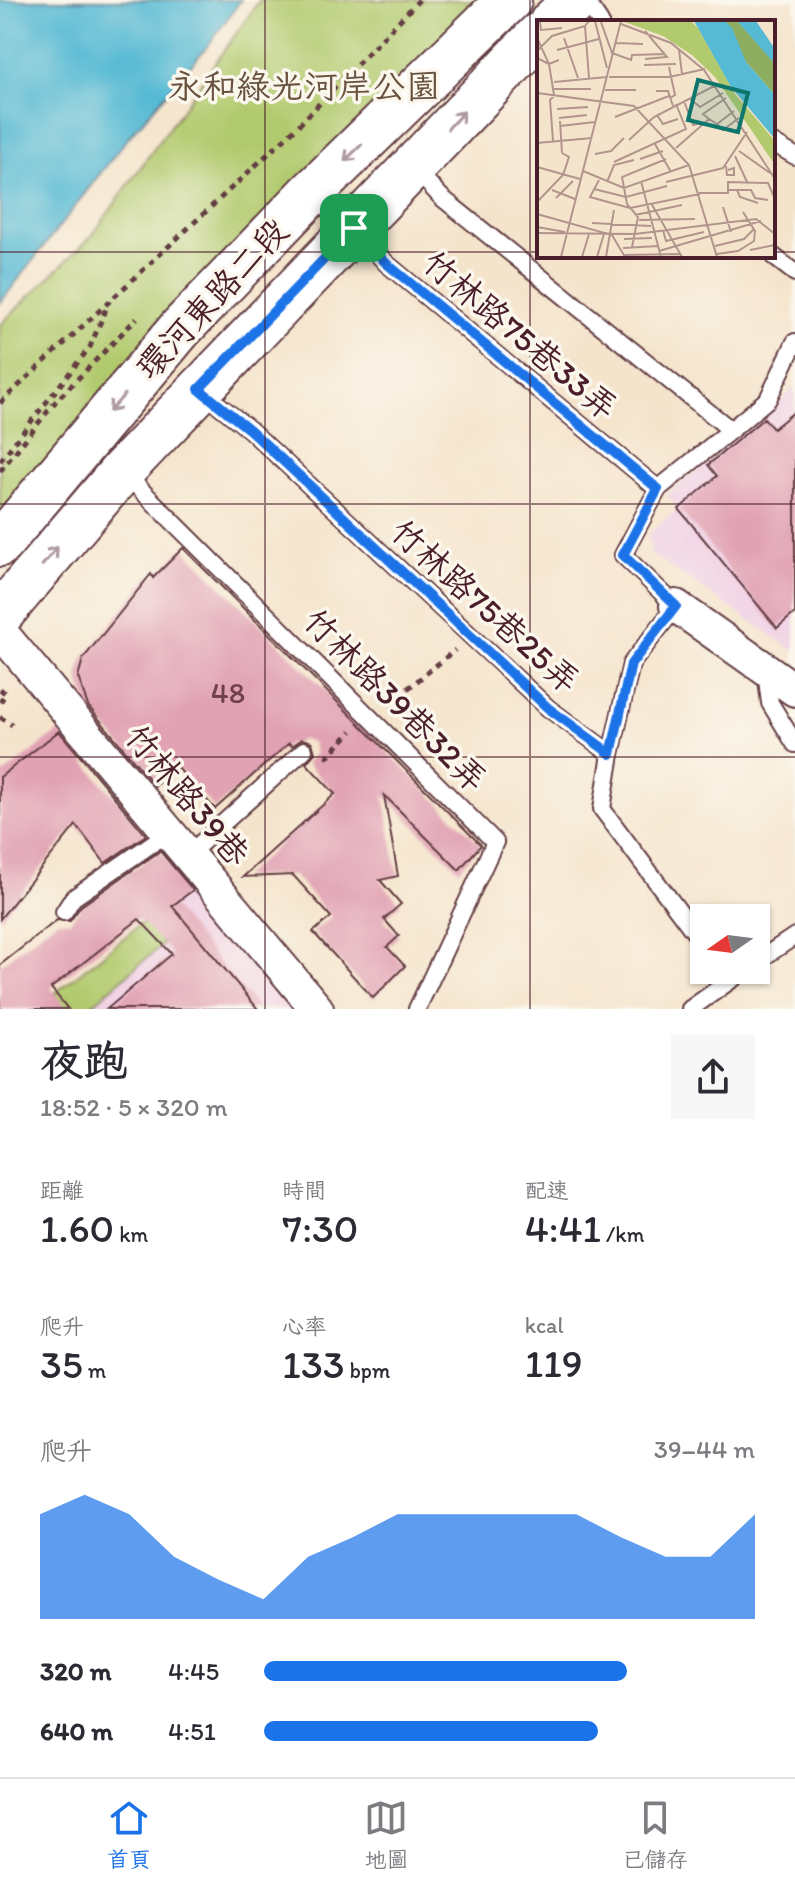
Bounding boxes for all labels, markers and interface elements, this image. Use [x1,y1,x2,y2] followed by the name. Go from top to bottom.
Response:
[537,20,775,258] inset map
[168,66,440,107] park label: 永和綠光河岸公園
[447,110,465,130] one-way arrow
[343,143,363,162] one-way arrow
[320,194,388,262] pin
[332,206,376,250] icon: arrive
[127,210,297,388] street label: 環河東路二段
[414,242,626,428] street label: 竹林路75巷33弄
[108,392,126,412] one-way arrow
[382,510,588,702] street label: 竹林路75巷25弄
[41,546,59,566] one-way arrow
[295,600,495,800] street label: 竹林路39巷32弄
[211,674,245,711] house number: 48
[116,716,258,874] street label: 竹林路39巷
[690,904,770,984] north arrow
[690,904,770,984] map controls
[40,1034,128,1087] text: 夜跑
[671,1035,755,1119] button: share
[40,1091,228,1123] text: 18:52 · 5 × 320 m
[40,1177,84,1204] text: 距離
[282,1177,326,1204] text: 時間
[525,1177,569,1204] text: 配速
[40,1204,114,1252] text: 1.60
[282,1204,358,1252] text: 7:30
[525,1204,601,1252] text: 4:41
[114,1221,148,1248] text: km
[601,1221,644,1248] text: /km
[525,1312,564,1339] text: kcal
[40,1313,84,1340] text: 爬升
[282,1313,326,1340] text: 心率
[525,1339,583,1387] text: 119
[40,1340,83,1388] text: 35
[282,1340,345,1388] text: 133
[83,1357,106,1384] text: m
[345,1357,390,1384] text: bpm
[654,1433,755,1465] text: 39–44 m
[40,1435,92,1467] text: 爬升
[40,1655,112,1687] text: 320 m
[168,1655,219,1687] text: 4:45
[40,1715,113,1747] text: 640 m
[168,1715,216,1747] text: 4:51
[107,1796,151,1873] tab: 首頁
[364,1796,408,1873] tab: 地圖
[622,1796,688,1873] tab: 已儲存

